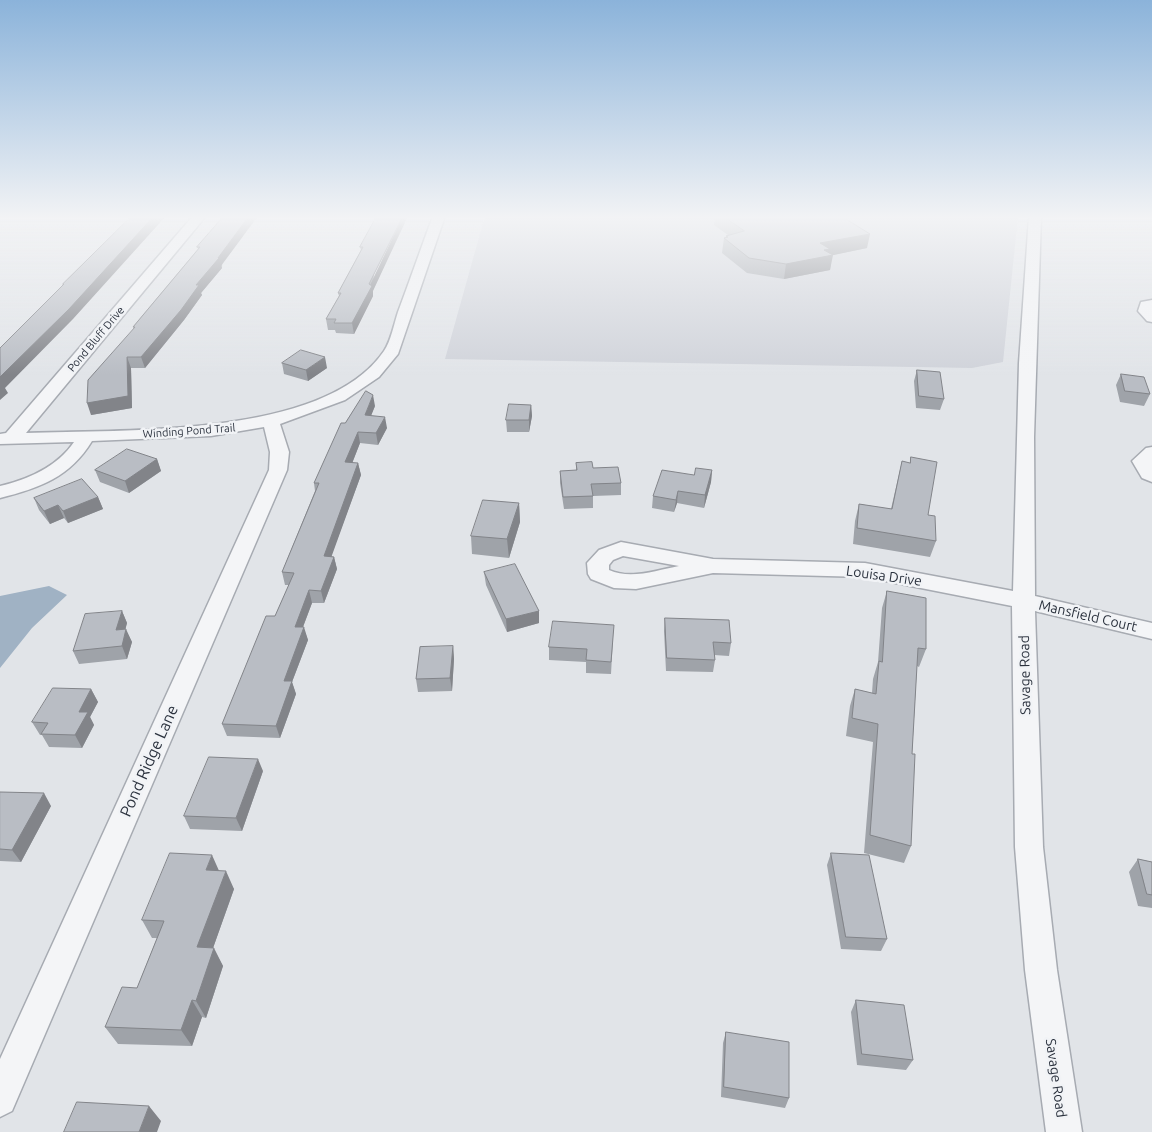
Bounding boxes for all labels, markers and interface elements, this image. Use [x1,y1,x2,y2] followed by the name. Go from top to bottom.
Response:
[65,304,127,374] street label: Pond Bluff Drive
[142,421,236,441] street label: Winding Pond Trail
[845,562,923,590] street label: Louisa Drive
[1037,597,1139,635] street label: Mansfield Court
[1016,635,1034,715] street label: Savage Road
[116,702,182,820] street label: Pond Ridge Lane
[1042,1037,1070,1119] street label: Savage Road

